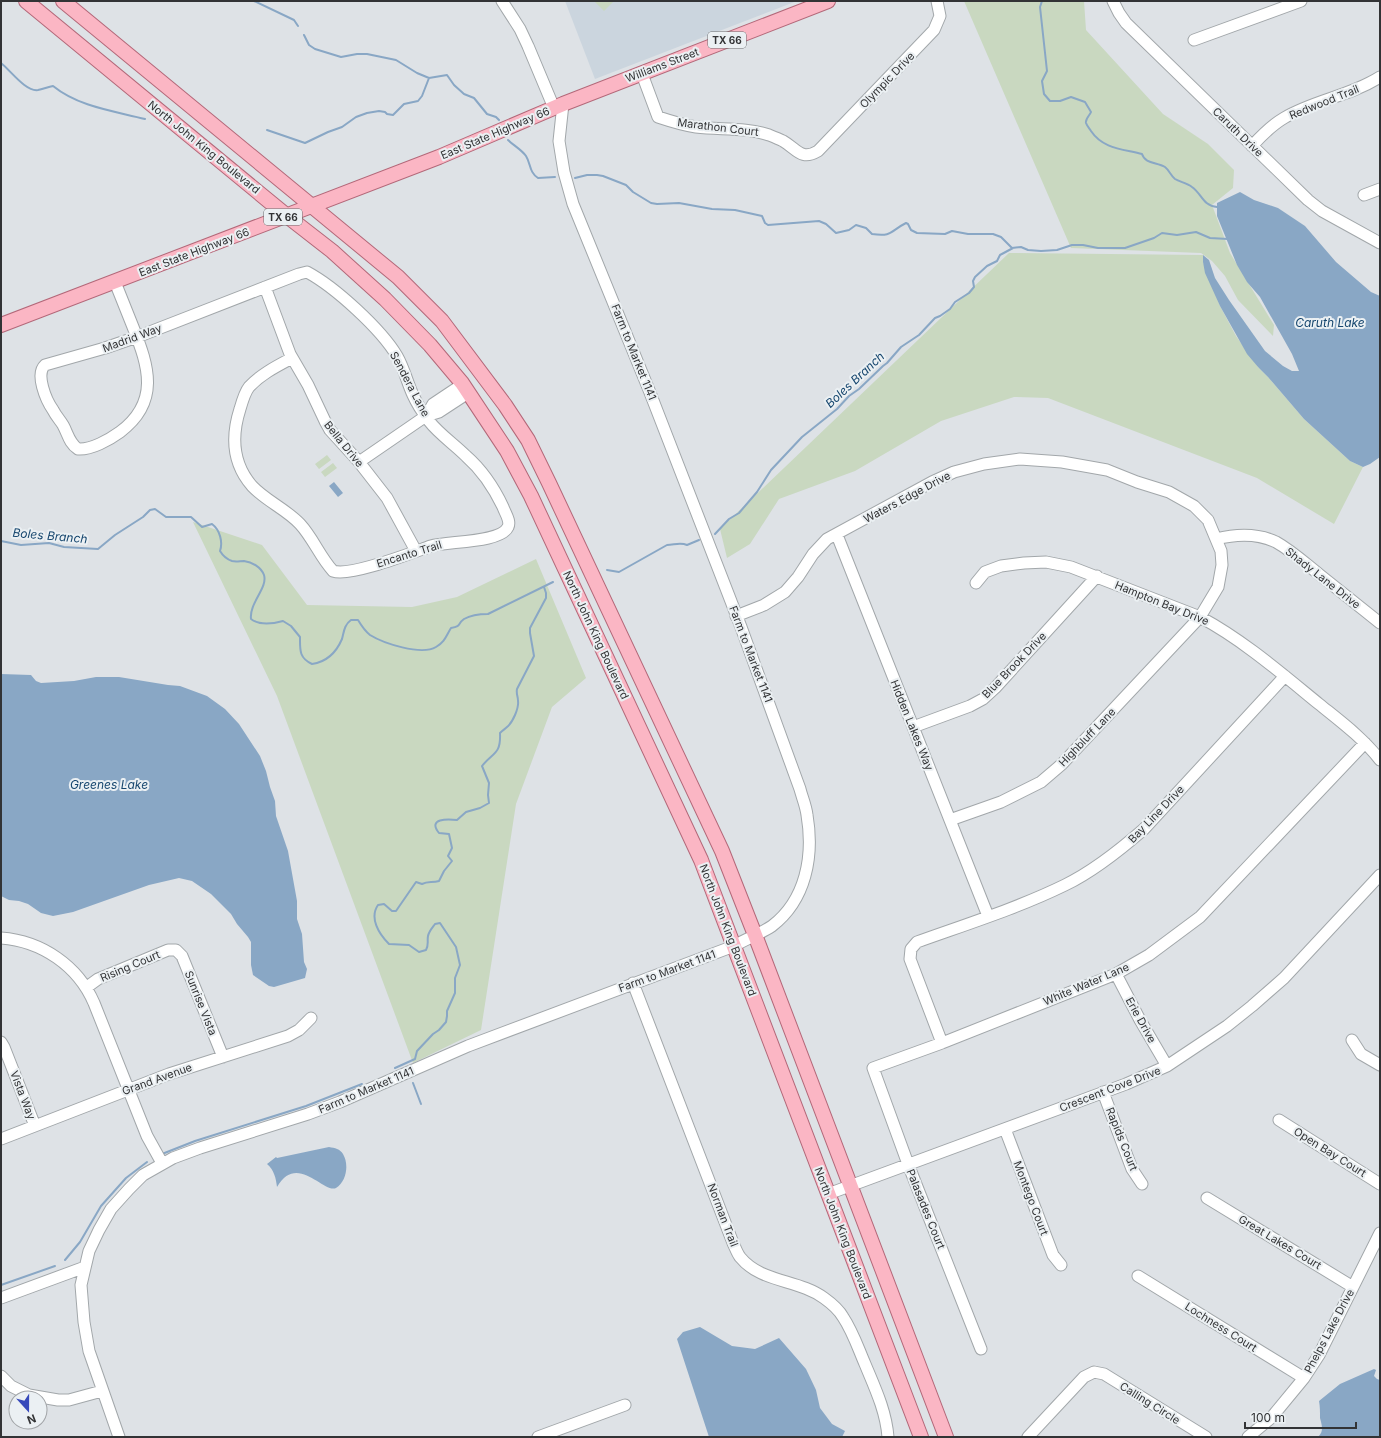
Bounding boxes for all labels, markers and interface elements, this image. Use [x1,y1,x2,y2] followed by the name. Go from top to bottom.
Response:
[708,32,746,48] road number: TX 66
[623,44,701,85] street label: Williams Street
[857,49,917,111] street label: Olympic Drive
[1287,82,1361,122] street label: Redwood Trail
[145,97,263,197] street label: North John King Boulevard
[438,104,552,162] street label: East State Highway 66
[1210,104,1266,160] street label: Caruth Drive
[677,115,760,139] street label: Marathon Court
[264,209,302,225] road number: TX 66
[137,224,251,280] street label: East State Highway 66
[608,302,660,402] street label: Farm to Market 1141
[1295,315,1365,330] water label: Caruth Lake
[100,321,164,355] street label: Madrid Way
[387,349,433,419] street label: Sendera Lane
[822,349,887,411] water label: Boles Branch
[321,418,367,470] street label: Bella Drive
[861,468,953,526] street label: Waters Edge Drive
[12,525,88,546] water label: Boles Branch
[375,537,443,571] street label: Encanto Trail
[1283,544,1363,612] street label: Shady Lane Drive
[560,569,632,701] street label: North John King Boulevard
[1113,578,1211,628] street label: Hampton Bay Drive
[726,604,776,704] street label: Farm to Market 1141
[979,629,1049,701] street label: Blue Brook Drive
[887,678,937,772] street label: Hidden Lakes Way
[1056,705,1118,769] street label: Highbluff Lane
[70,777,148,792] water label: Greenes Lake
[1125,782,1187,846] street label: Bay Line Drive
[696,862,760,998] street label: North John King Boulevard
[98,947,162,985] street label: Rising Court
[617,947,717,995] street label: Farm to Market 1141
[1041,960,1131,1008] street label: White Water Lane
[182,969,220,1037] street label: Sunrise Vista
[1123,995,1159,1045] street label: Erie Drive
[120,1060,194,1098] street label: Grand Avenue
[1057,1063,1163,1115] street label: Crescent Cove Drive
[316,1064,416,1116] street label: Farm to Market 1141
[7,1068,39,1122] street label: Vista Way
[1103,1105,1141,1173] street label: Rapids Court
[1291,1124,1369,1180] street label: Open Bay Court
[1010,1159,1052,1237] street label: Montego Court
[811,1165,875,1301] street label: North John King Boulevard
[904,1167,949,1251] street label: Palasades Court
[705,1181,741,1249] street label: Norman Trail
[1236,1212,1324,1272] street label: Great Lakes Court
[1301,1287,1357,1375] street label: Phelps Lake Drive
[1182,1299,1260,1355] street label: Lochness Court
[1117,1379,1183,1427] street label: Calling Circle
[8,1390,48,1430] north arrow
[1245,1404,1356,1430] scale bar
[1251,1410,1285,1425] text: 100 m
[25,1411,38,1427] text: N

